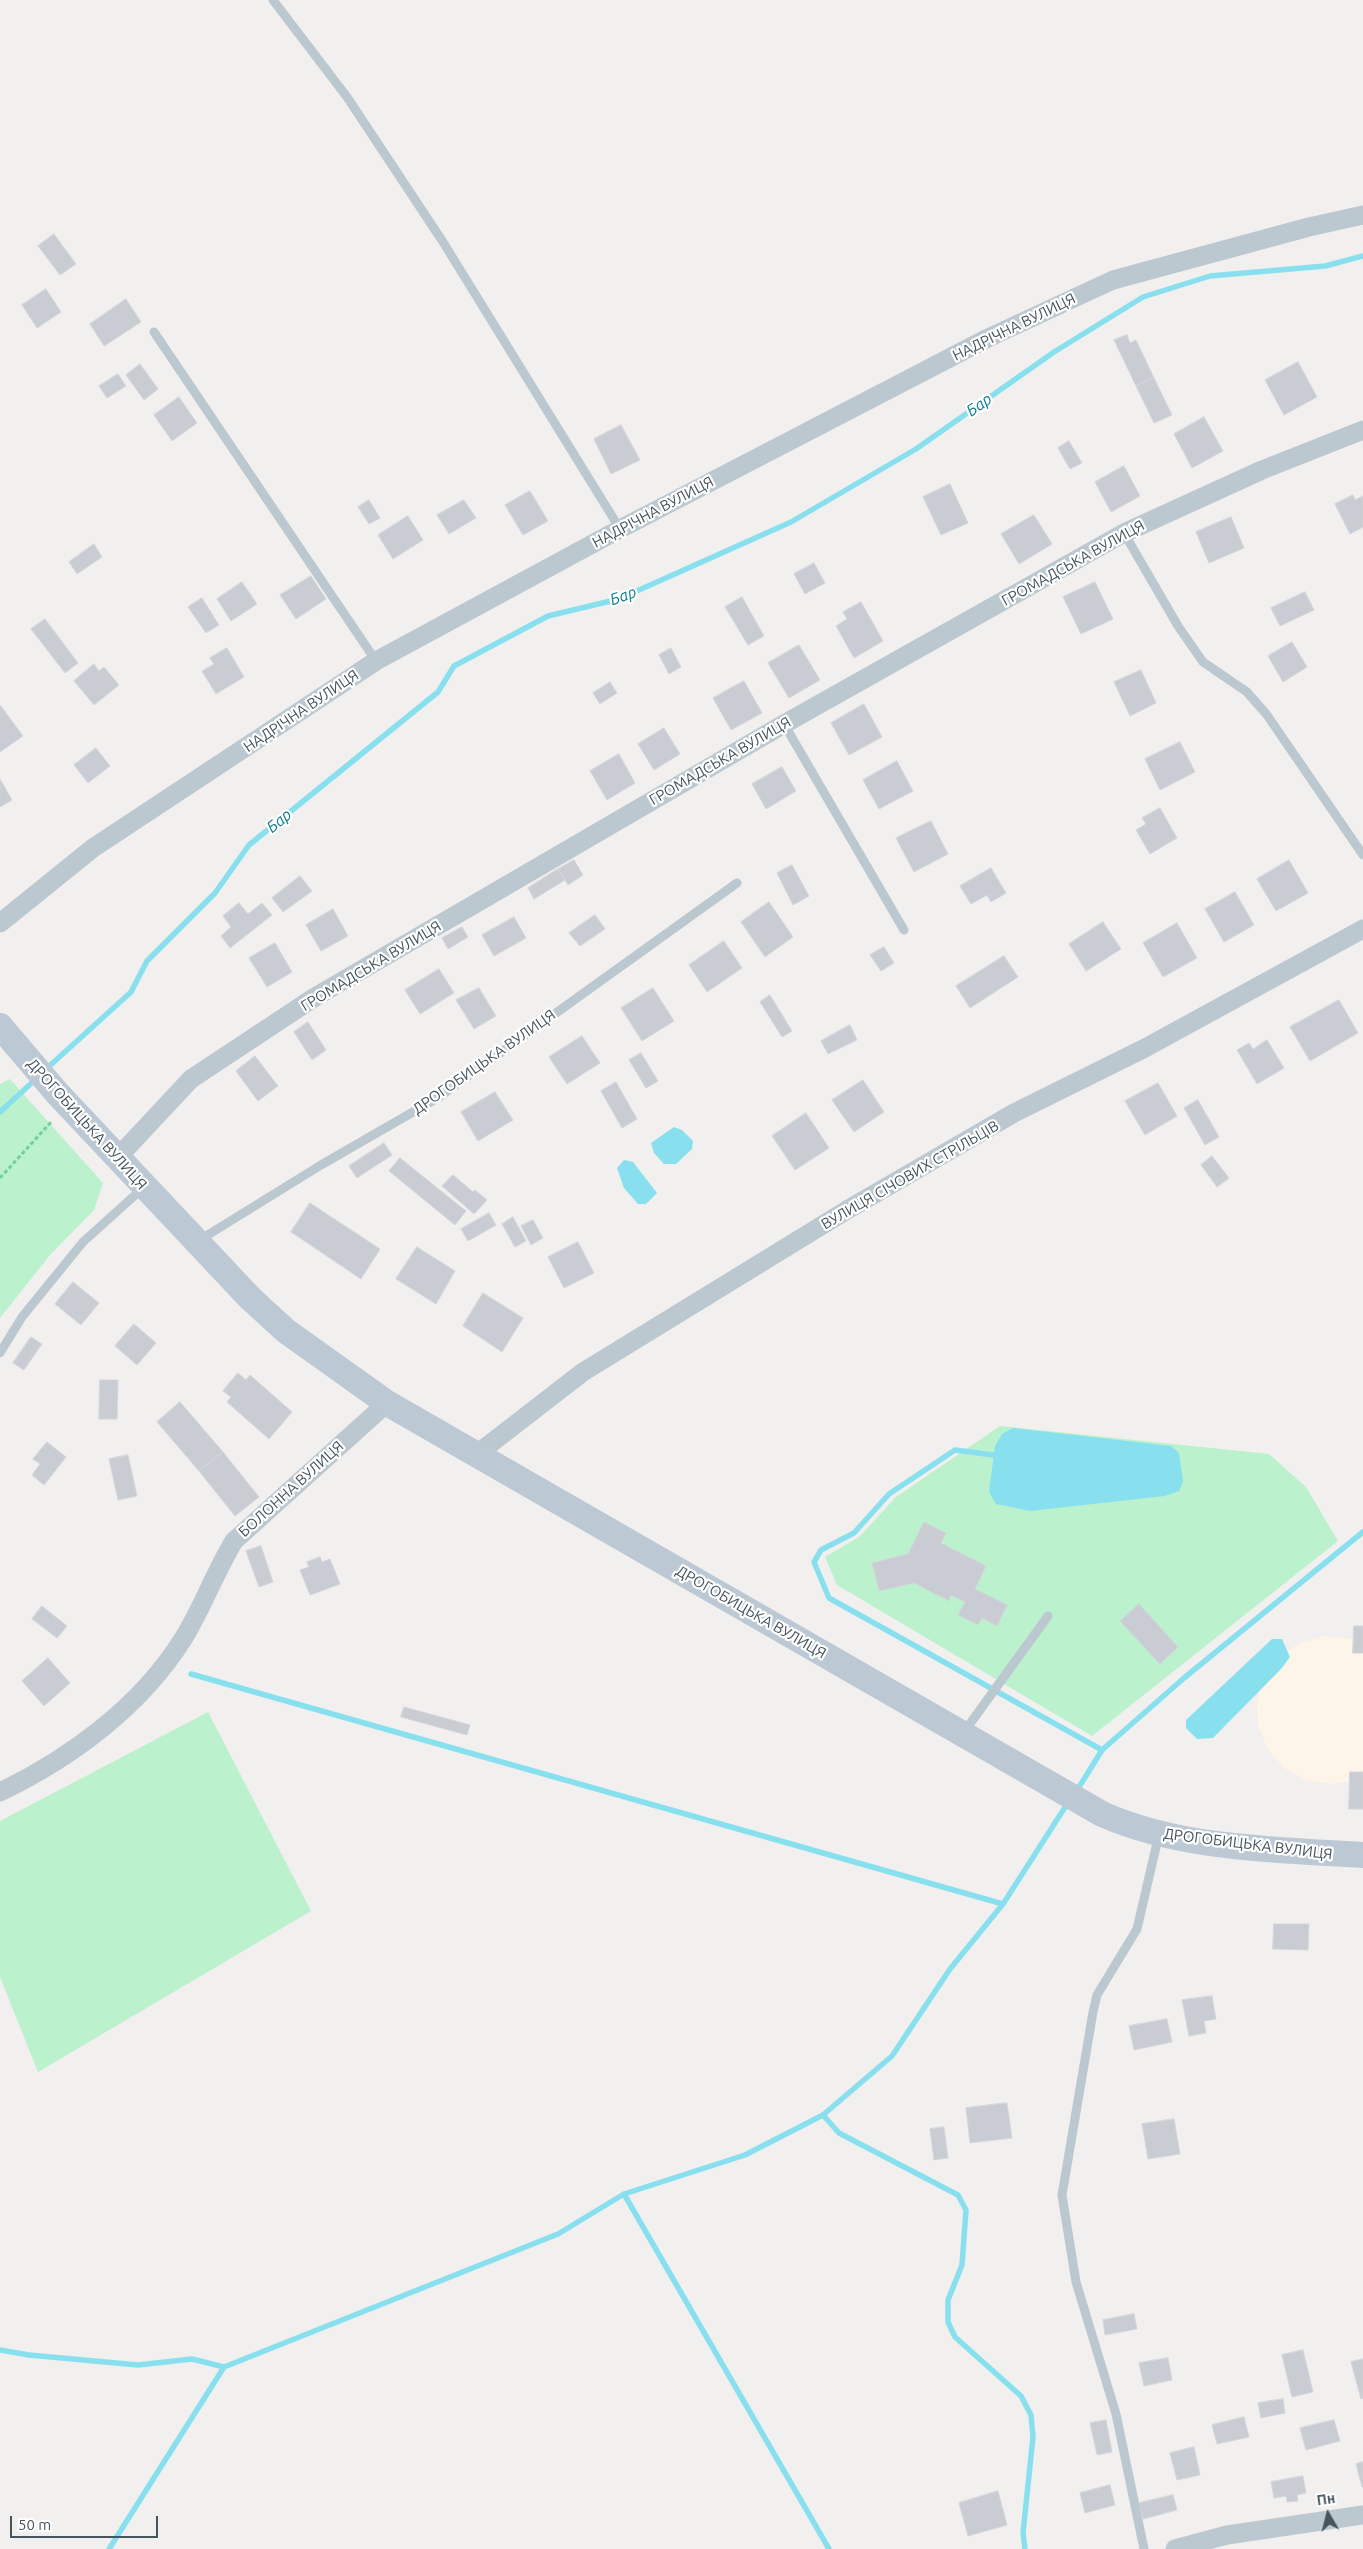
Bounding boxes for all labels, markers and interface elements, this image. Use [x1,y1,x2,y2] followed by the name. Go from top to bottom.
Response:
[950,289,1078,365] street label: НАДРІЧНА ВУЛИЦЯ
[963,389,995,421] water label: Бар
[589,472,717,552] street label: НАДРІЧНА ВУЛИЦЯ
[998,516,1148,610] street label: ГРОМАДСЬКА ВУЛИЦЯ
[607,582,639,610] water label: Бар
[240,666,362,756] street label: НАДРІЧНА ВУЛИЦЯ
[646,713,794,809] street label: ГРОМАДСЬКА ВУЛИЦЯ
[263,805,295,837] water label: Бар
[298,917,444,1015] street label: ГРОМАДСЬКА ВУЛИЦЯ
[409,1006,559,1118] street label: ДРОГОБИЦЬКА ВУЛИЦЯ
[23,1055,151,1193] street label: ДРОГОБИЦЬКА ВУЛИЦЯ
[818,1117,1002,1233] street label: ВУЛИЦЯ СІЧОВИХ СТРІЛЬЦІВ
[235,1437,347,1541] street label: БОЛОННА ВУЛИЦЯ
[673,1562,829,1662] street label: ДРОГОБИЦЬКА ВУЛИЦЯ
[1162,1825,1334,1863] street label: ДРОГОБИЦЬКА ВУЛИЦЯ
[1303,2489,1353,2539] north arrow
[1316,2490,1336,2508] text: Пн
[12,2506,160,2538] scale bar
[18,2516,51,2533] text: 50 m

